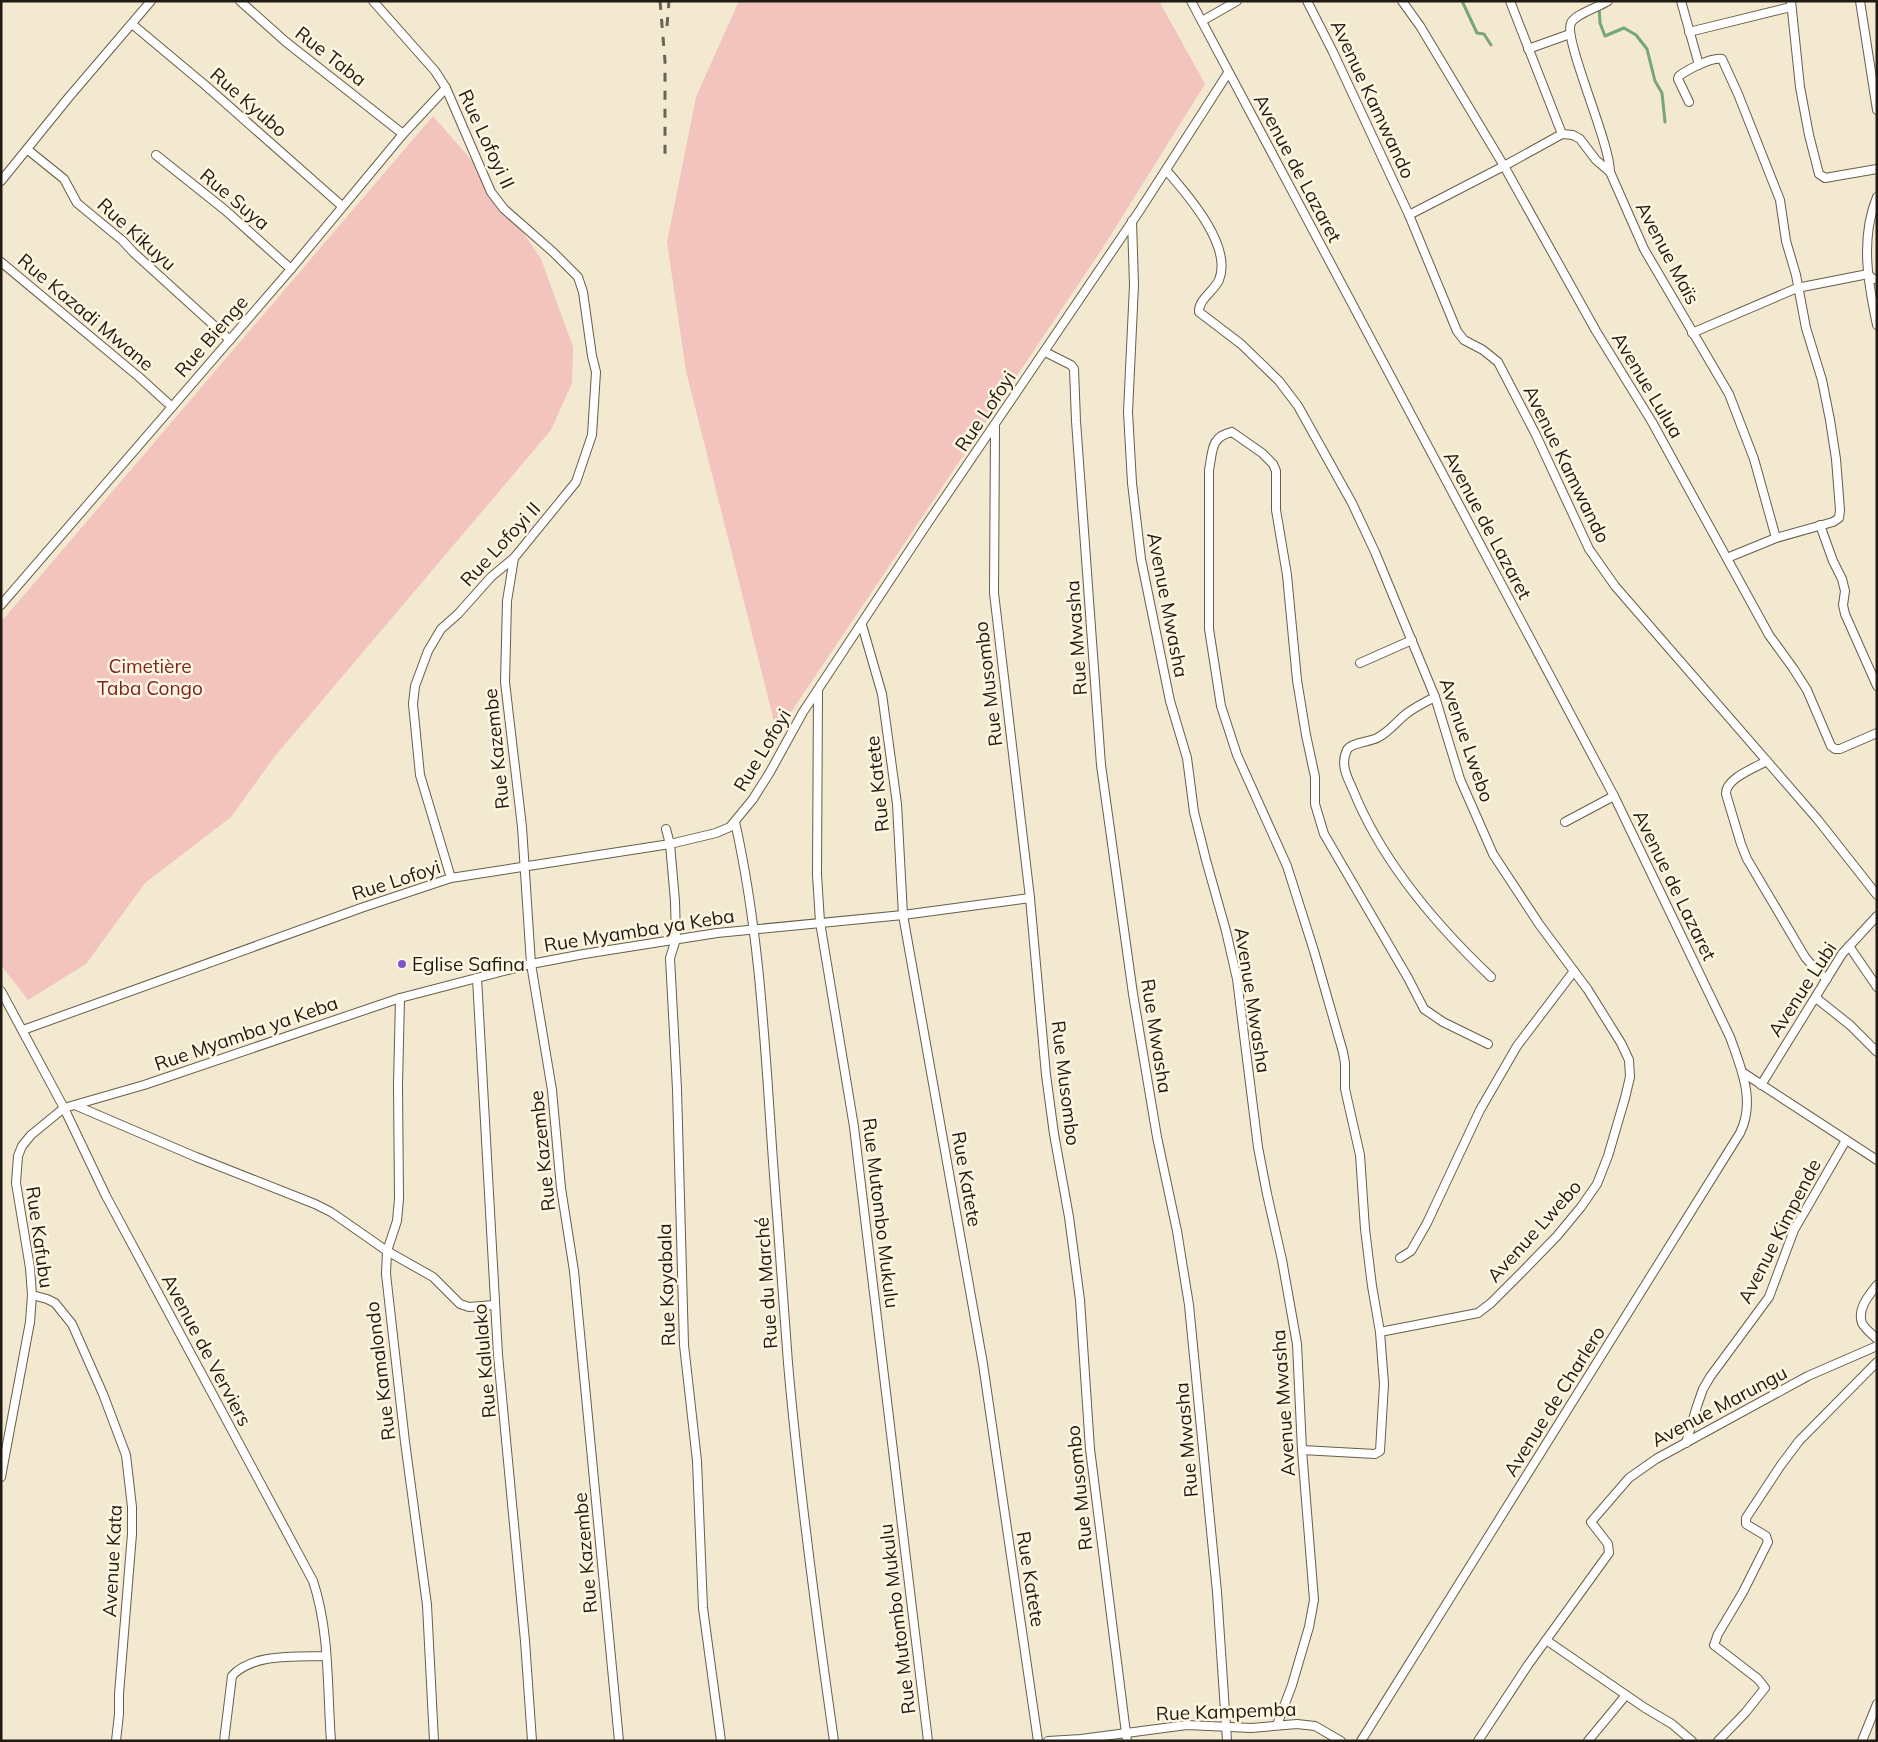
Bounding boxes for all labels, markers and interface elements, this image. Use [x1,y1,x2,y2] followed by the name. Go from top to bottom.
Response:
[1326,16,1420,182] street label: Avenue Kamwando
[291,21,371,91] street label: Rue Taba
[206,62,292,142] street label: Rue Kyubo
[454,86,520,192] street label: Rue Lofoyi II
[1249,90,1347,247] street label: Avenue de Lazaret
[195,163,275,235] street label: Rue Suya
[93,192,181,276] street label: Rue Kikuyu
[1631,198,1705,308] street label: Avenue Maïs
[13,248,159,376] street label: Rue Kazadi Mwane
[169,290,253,382] street label: Rue Bienge
[1607,328,1689,442] street label: Avenue Lulua
[949,366,1021,456] street label: Rue Lofoyi
[1518,381,1616,547] street label: Avenue Kamwando
[1439,447,1537,604] street label: Avenue de Lazaret
[455,497,545,591] street label: Rue Lofoyi II
[1142,530,1194,680] street label: Avenue Mwasha
[1060,580,1092,696] street label: Rue Mwasha
[968,620,1008,748] street label: Rue Musombo
[97,654,203,700] park label: Cimetière Taba Congo
[1435,675,1499,805] street label: Avenue Lwebo
[478,687,514,811] street label: Rue Kazembe
[728,704,796,796] street label: Rue Lofoyi
[860,735,894,833] street label: Rue Katete
[1628,806,1722,965] street label: Avenue de Lazaret
[349,854,443,906] street label: Rue Lofoyi
[542,903,736,957] street label: Rue Myamba ya Keba
[1230,925,1276,1075] street label: Avenue Mwasha
[1762,937,1842,1041] street label: Avenue Lubi
[412,952,525,976] place label: Eglise Safina
[396,958,408,970] marker: Eglise Safina
[1136,977,1178,1095] street label: Rue Mwasha
[151,990,341,1076] street label: Rue Myamba ya Keba
[1046,1019,1086,1147] street label: Rue Musombo
[524,1089,560,1213] street label: Rue Kazembe
[857,1117,905,1309] street label: Rue Mutombo Mukulu
[947,1129,987,1229] street label: Rue Katete
[1732,1155,1826,1307] street label: Avenue Kimpende
[1482,1175,1586,1287] street label: Avenue Lwebo
[21,1185,59,1289] street label: Rue Kafubu
[749,1216,783,1350] street label: Rue du Marché
[652,1223,680,1347] street label: Rue Kayabala
[157,1270,257,1430] street label: Avenue de Verviers
[360,1300,400,1442] street label: Rue Kamalondo
[467,1303,501,1419] street label: Rue Kalulako
[1498,1321,1610,1481] street label: Avenue de Charlero
[1266,1329,1300,1477] street label: Avenue Mwasha
[1647,1360,1791,1452] street label: Avenue Marungu
[1169,1381,1203,1499] street label: Rue Mwasha
[1060,1424,1098,1552] street label: Rue Musombo
[568,1492,602,1614] street label: Rue Kazembe
[97,1504,127,1618] street label: Avenue Kata
[873,1523,921,1715] street label: Rue Mutombo Mukulu
[1012,1529,1050,1629] street label: Rue Katete
[1155,1697,1297,1725] street label: Rue Kampemba

